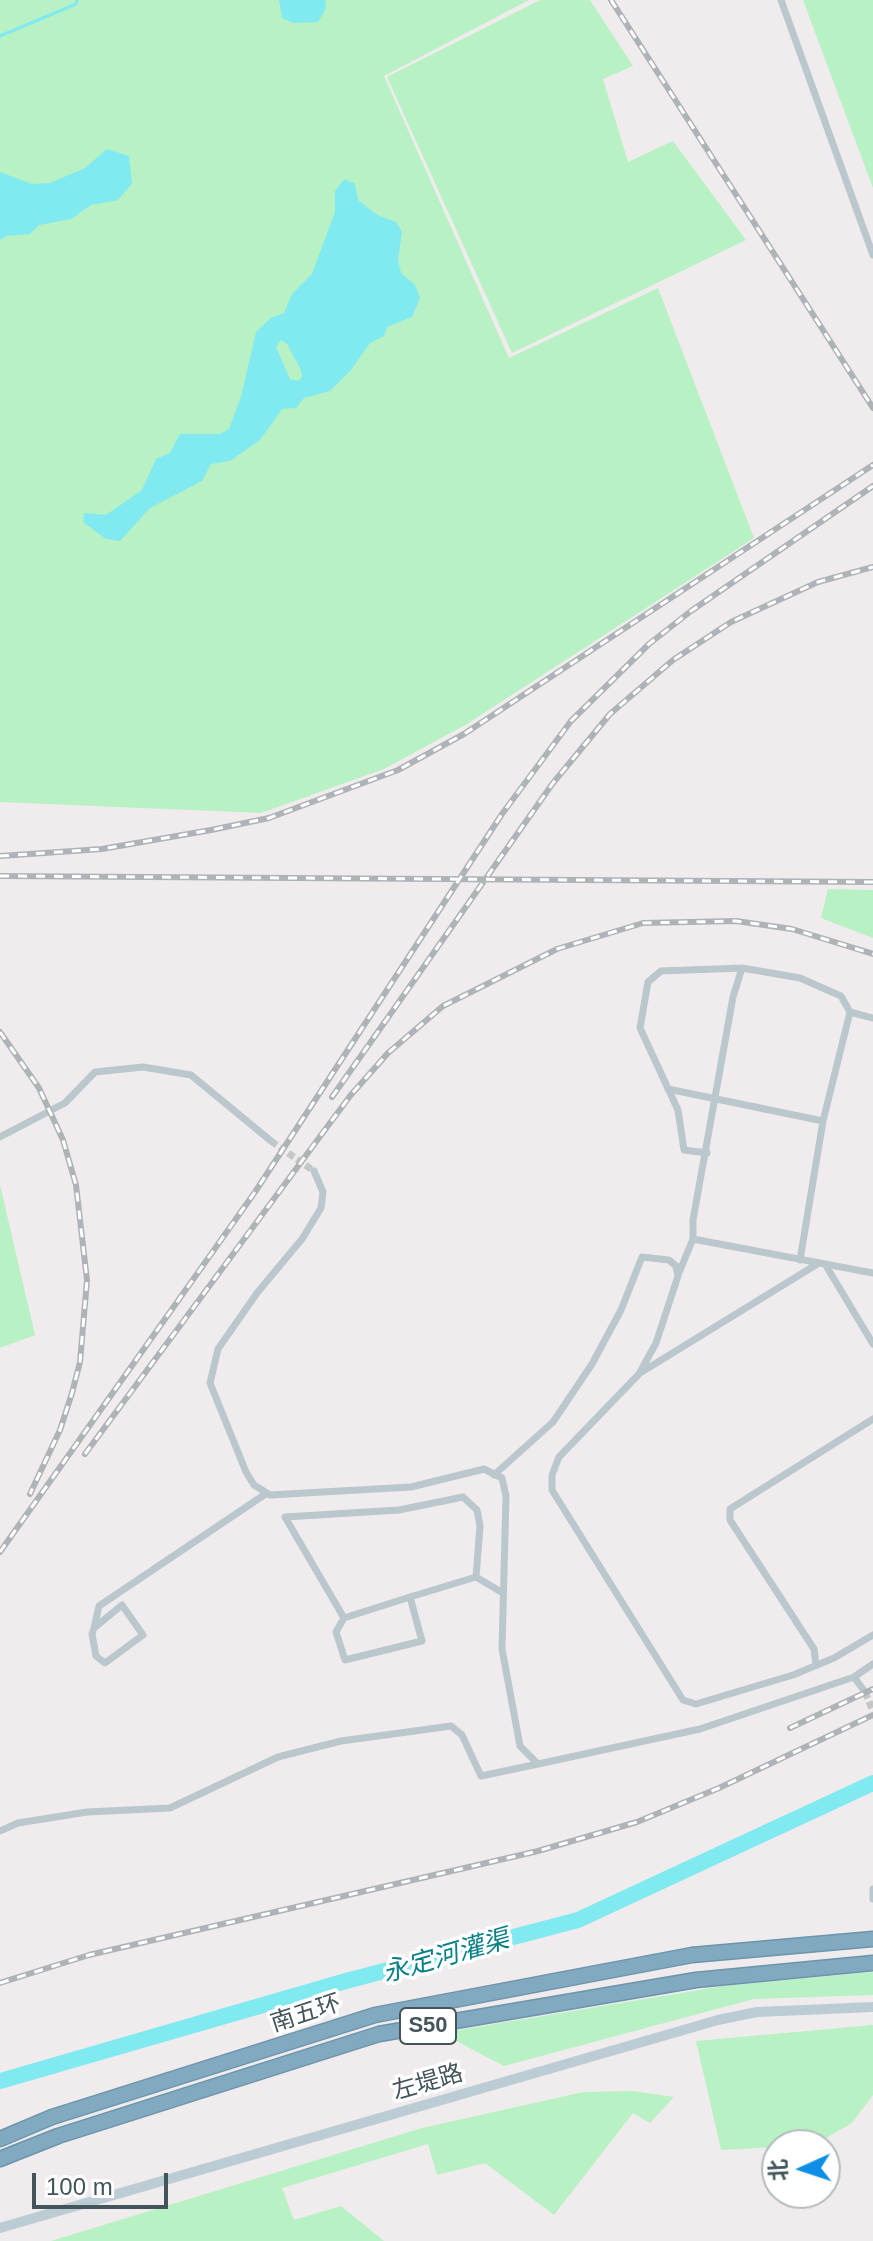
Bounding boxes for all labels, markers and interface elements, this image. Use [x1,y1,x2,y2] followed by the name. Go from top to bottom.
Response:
[379,1924,513,1990] water label: 永定河灌渠
[267,1989,345,2039] street label: 南五环
[400,2008,456,2044] road number: S50
[389,2059,467,2107] street label: 左堤路
[761,2129,841,2209] north arrow
[36,2157,172,2207] scale bar
[765,2159,792,2182] text: 北
[46,2173,113,2200] text: 100 m

